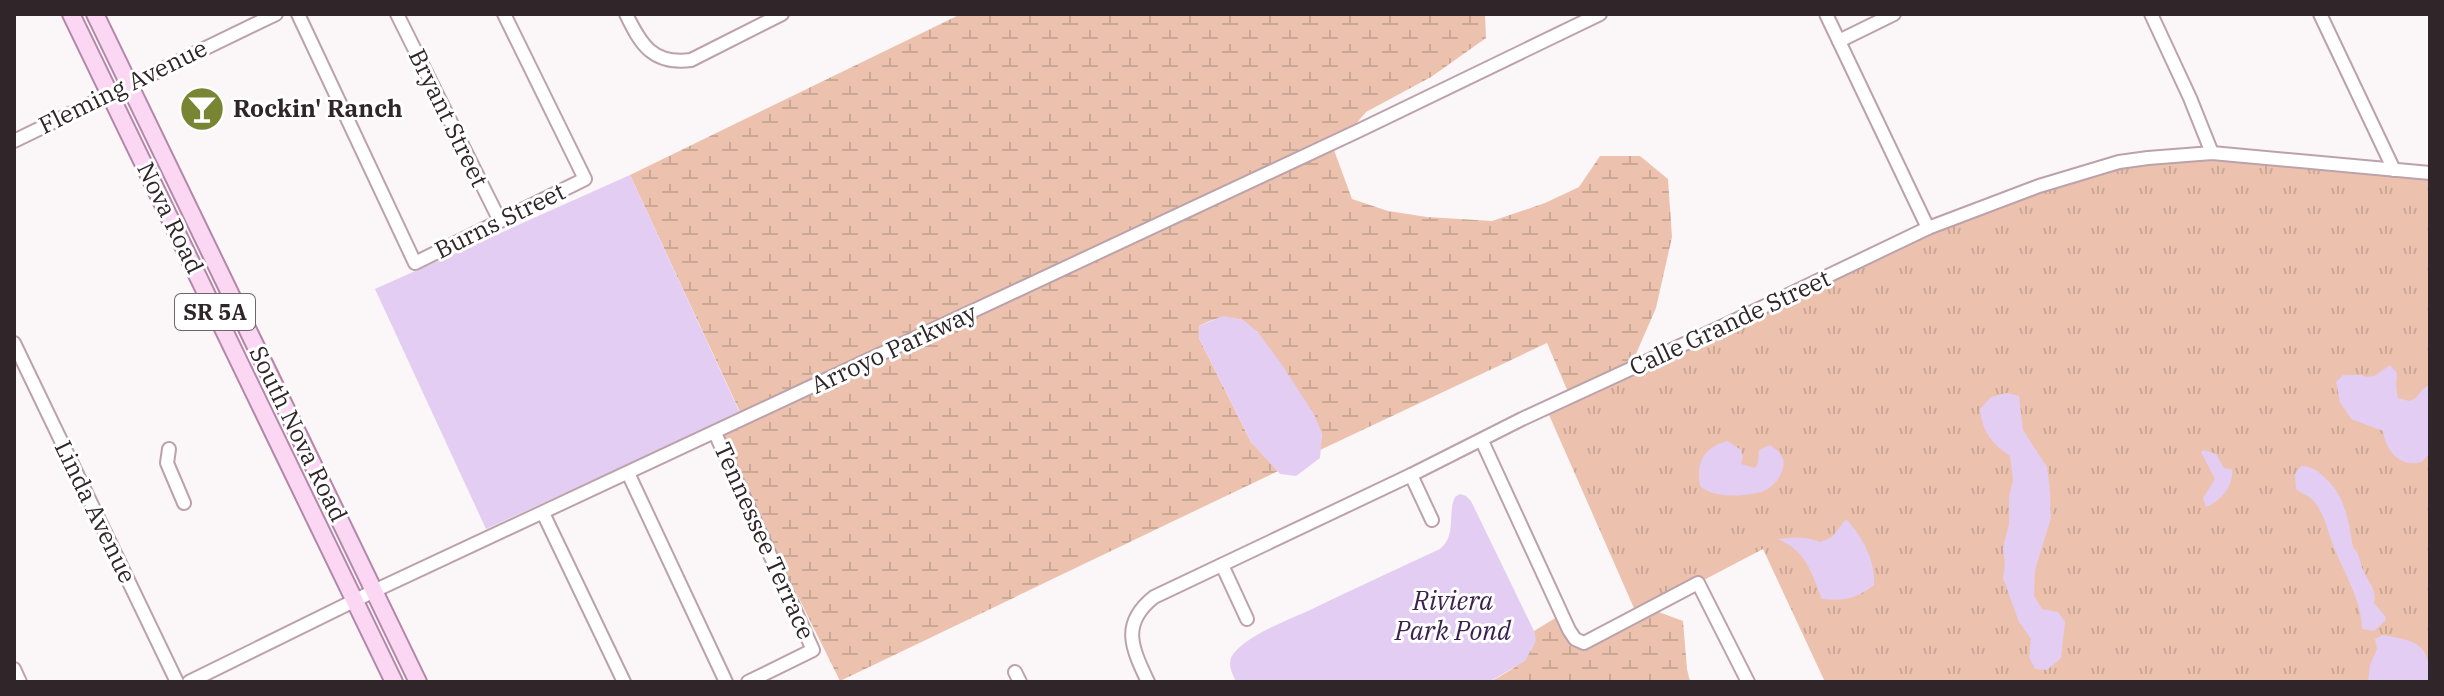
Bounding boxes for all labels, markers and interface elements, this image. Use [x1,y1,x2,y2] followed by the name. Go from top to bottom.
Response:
[33,31,212,141] street label: Fleming Avenue
[402,43,496,192] street label: Bryant Street
[178,85,226,133] bar icon: Rockin' Ranch
[233,92,403,124] place label: Rockin' Ranch
[130,157,212,279] street label: Nova Road
[429,175,570,265] street label: Burns Street
[1624,262,1835,383] street label: Calle Grande Street
[175,294,255,330] road number: SR 5A
[806,296,982,400] street label: Arroyo Parkway
[242,340,355,527] street label: South Nova Road
[48,435,144,588] street label: Linda Avenue
[707,437,823,644] street label: Tennessee Terrace
[1394,583,1512,647] water label: Riviera Park Pond

